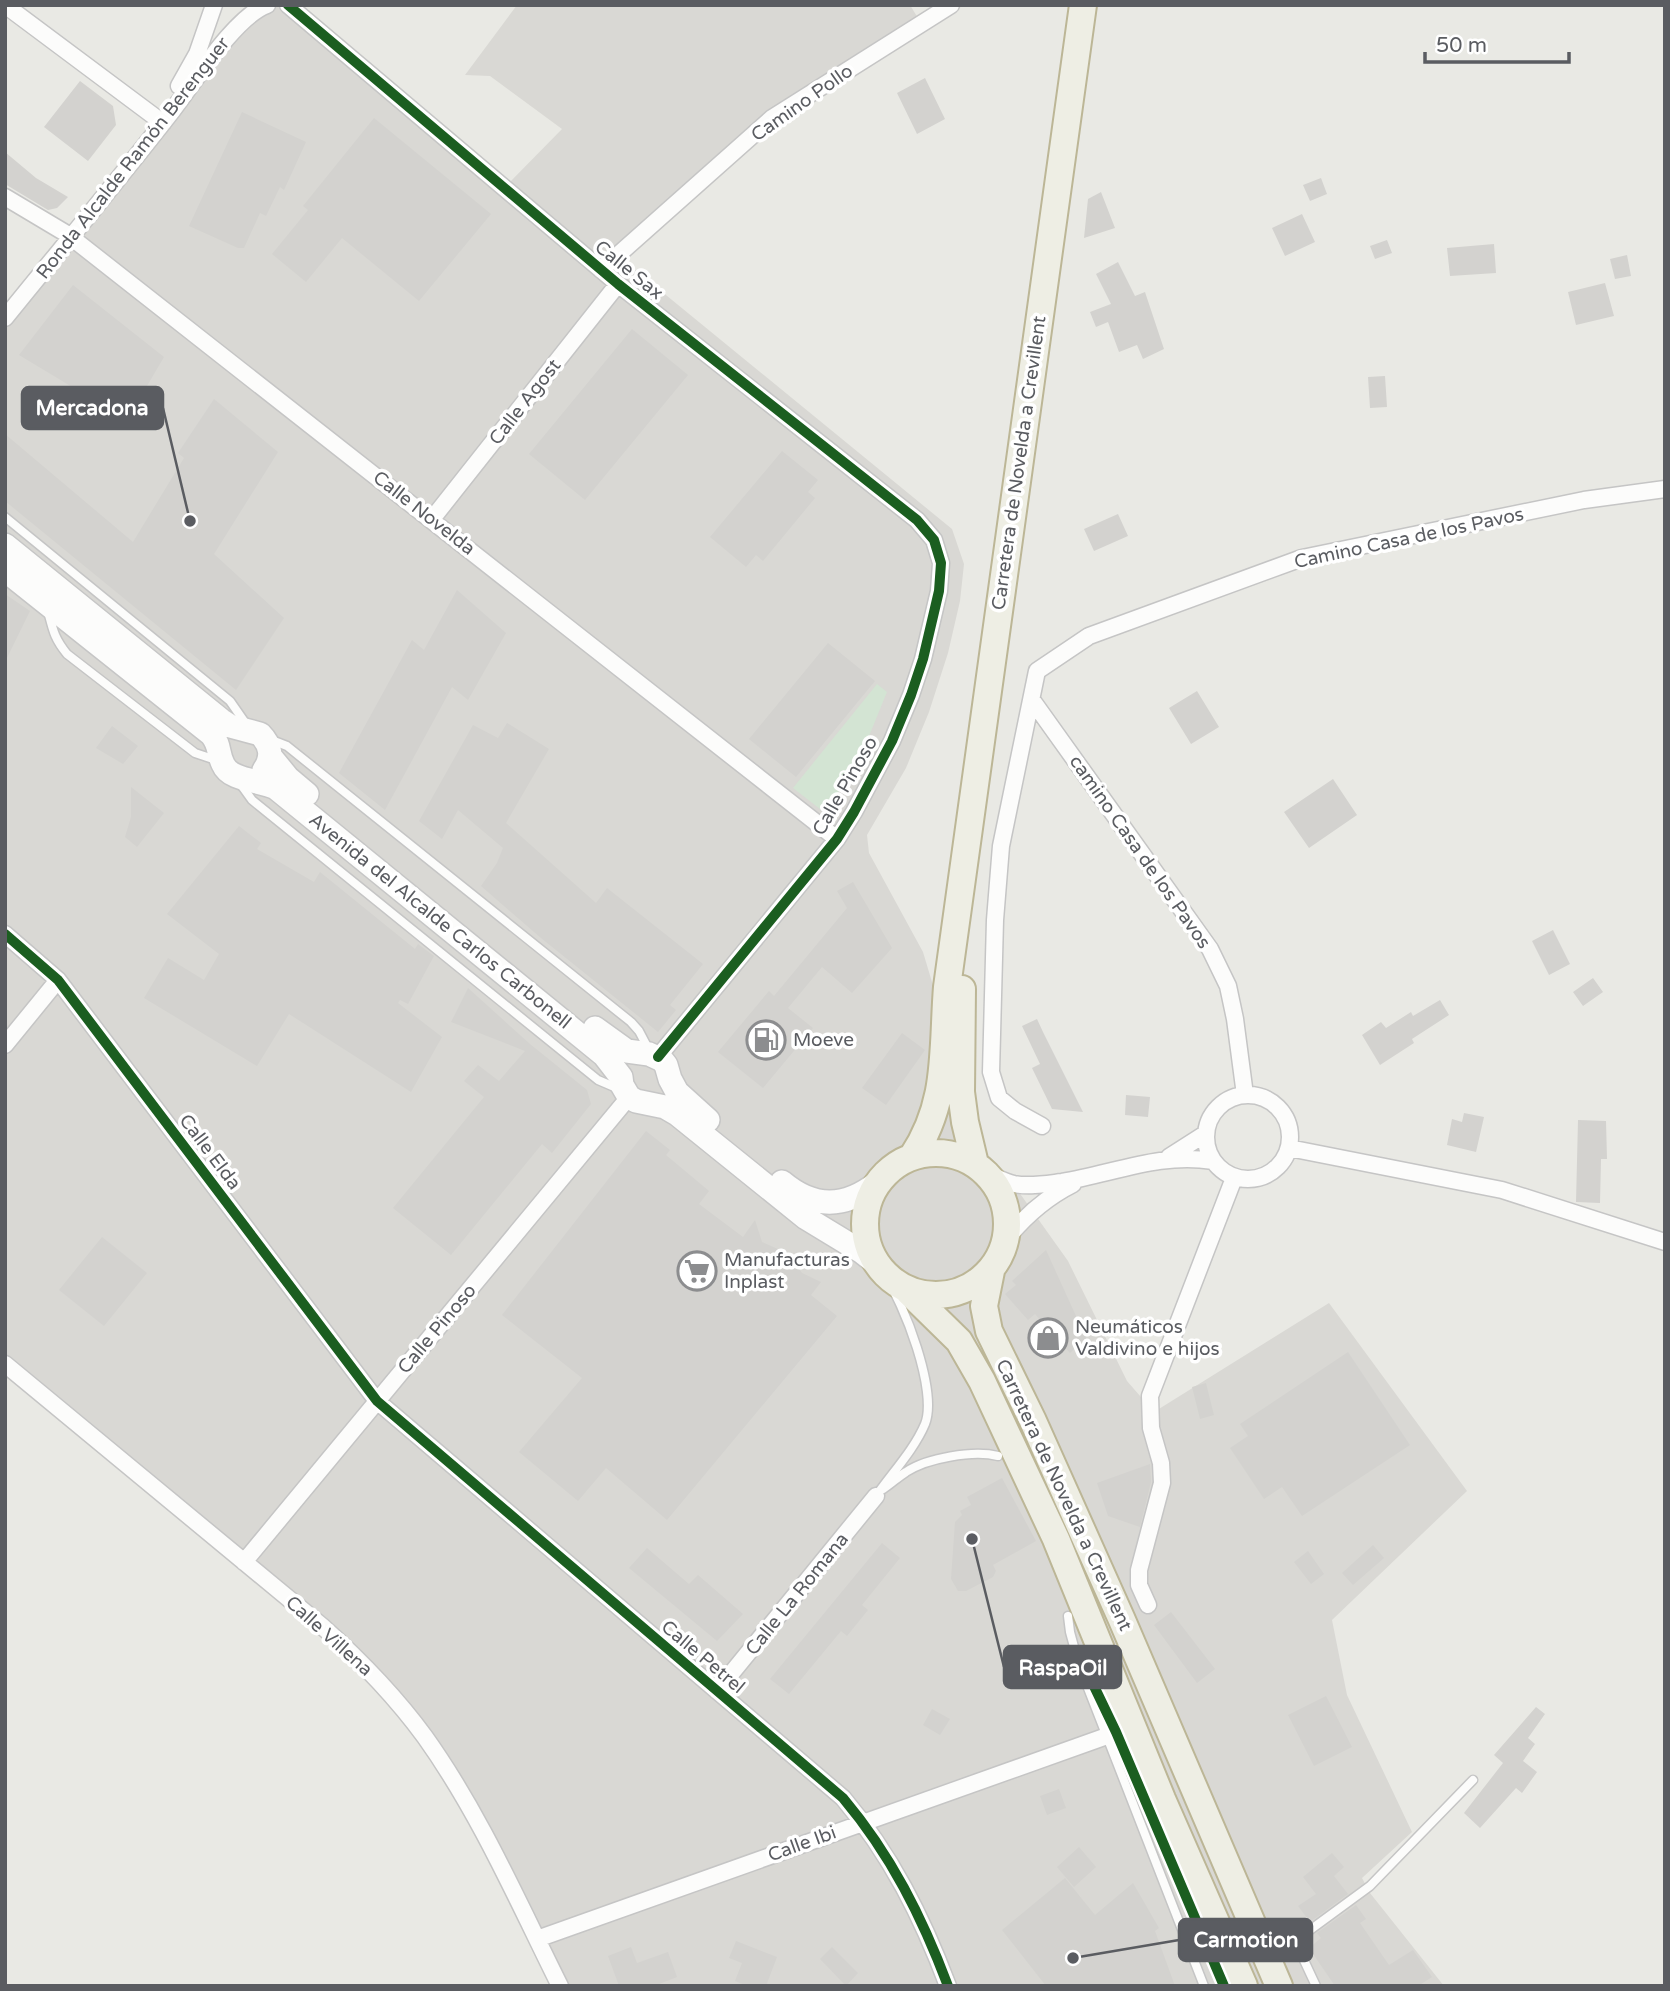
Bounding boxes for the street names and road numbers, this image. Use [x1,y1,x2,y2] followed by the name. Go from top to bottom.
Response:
[32,32,235,283] street label: Ronda Alcalde Ramón Berenguer
[747,60,857,146] street label: Camino Pollo
[590,236,668,304] street label: Calle Sax
[987,315,1051,611] street label: Carretera de Novelda a Crevillent
[485,355,565,449] street label: Calle Agost
[369,466,479,560] street label: Calle Novelda
[1292,503,1526,573] street label: Camino Casa de los Pavos
[808,733,882,839] street label: Calle Pinoso
[1065,751,1215,953] street label: camino Casa de los Pavos
[305,808,575,1034] street label: Avenida del Alcalde Carlos Carbonell
[175,1110,245,1194] street label: Calle Elda
[393,1280,481,1378] street label: Calle Pinoso
[991,1356,1137,1634] street label: Carretera de Novelda a Crevillent
[741,1528,853,1660] street label: Calle La Romana
[281,1591,377,1681] street label: Calle Villena
[657,1616,749,1698] street label: Calle Petrel
[765,1822,839,1866] street label: Calle Ibi

